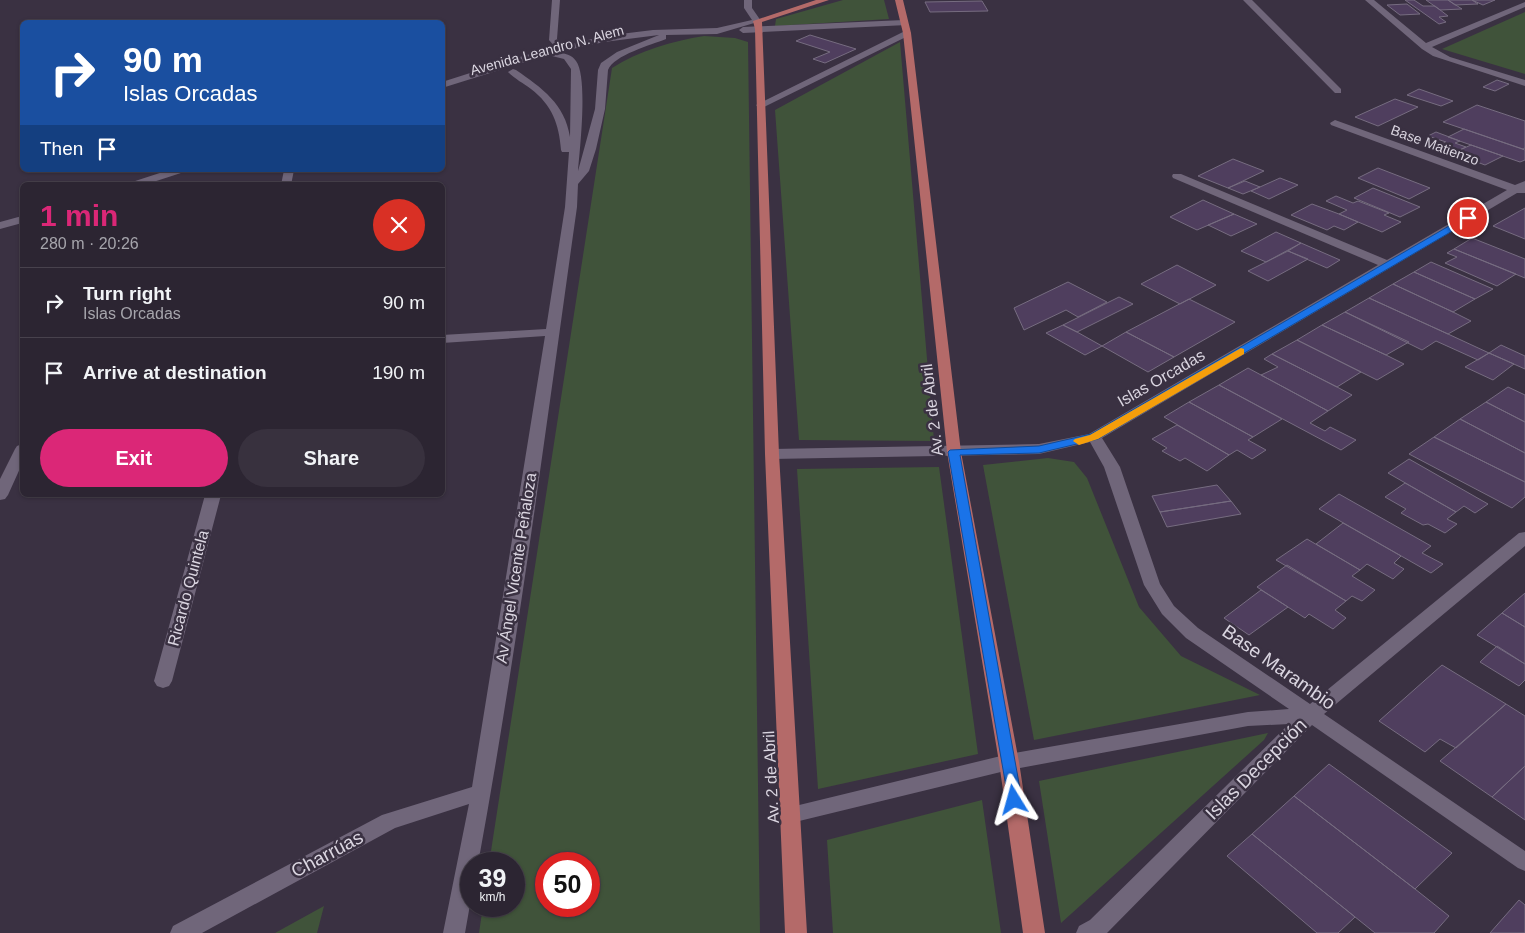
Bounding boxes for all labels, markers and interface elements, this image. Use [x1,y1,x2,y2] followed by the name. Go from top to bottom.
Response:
[468,22,626,78] street label: Avenida Leandro N. Alem
[40,40,105,105] icon: right
[123,40,203,79] text: 90 m
[123,81,258,106] text: Islas Orcadas
[1389,122,1481,168] street label: Base Matienzo
[93,135,121,163] icon: arrive
[40,138,83,159] text: Then
[1447,197,1489,239] pin
[40,199,118,232] text: 1 min
[373,199,425,251] button: close
[1454,204,1482,232] icon: arrive
[40,235,139,252] text: 280 m · 20:26
[83,283,171,304] text: Turn right
[40,289,68,317] icon: right
[383,292,425,313] text: 90 m
[83,305,181,322] text: Islas Orcadas
[1114,346,1208,410] street label: Islas Orcadas
[40,359,68,387] icon: arrive
[83,362,267,383] text: Arrive at destination
[372,362,425,383] text: 190 m
[918,363,946,457] street label: Av. 2 de Abril
[40,429,228,487] button: Exit
[238,429,425,487] button: Share
[492,471,539,664] street label: Av Ángel Vicente Peñaloza
[164,528,212,648] street label: Ricardo Quintela
[1218,620,1340,714] street label: Base Marambio
[1201,714,1311,824] street label: Islas Decepción
[760,730,782,824] street label: Av. 2 de Abril
[987,773,1039,825] position arrow
[288,826,366,882] street label: Charrúas
[535,852,600,917] speed limit sign: 50
[479,864,506,892] text: 39
[479,890,506,904] text: km/h

